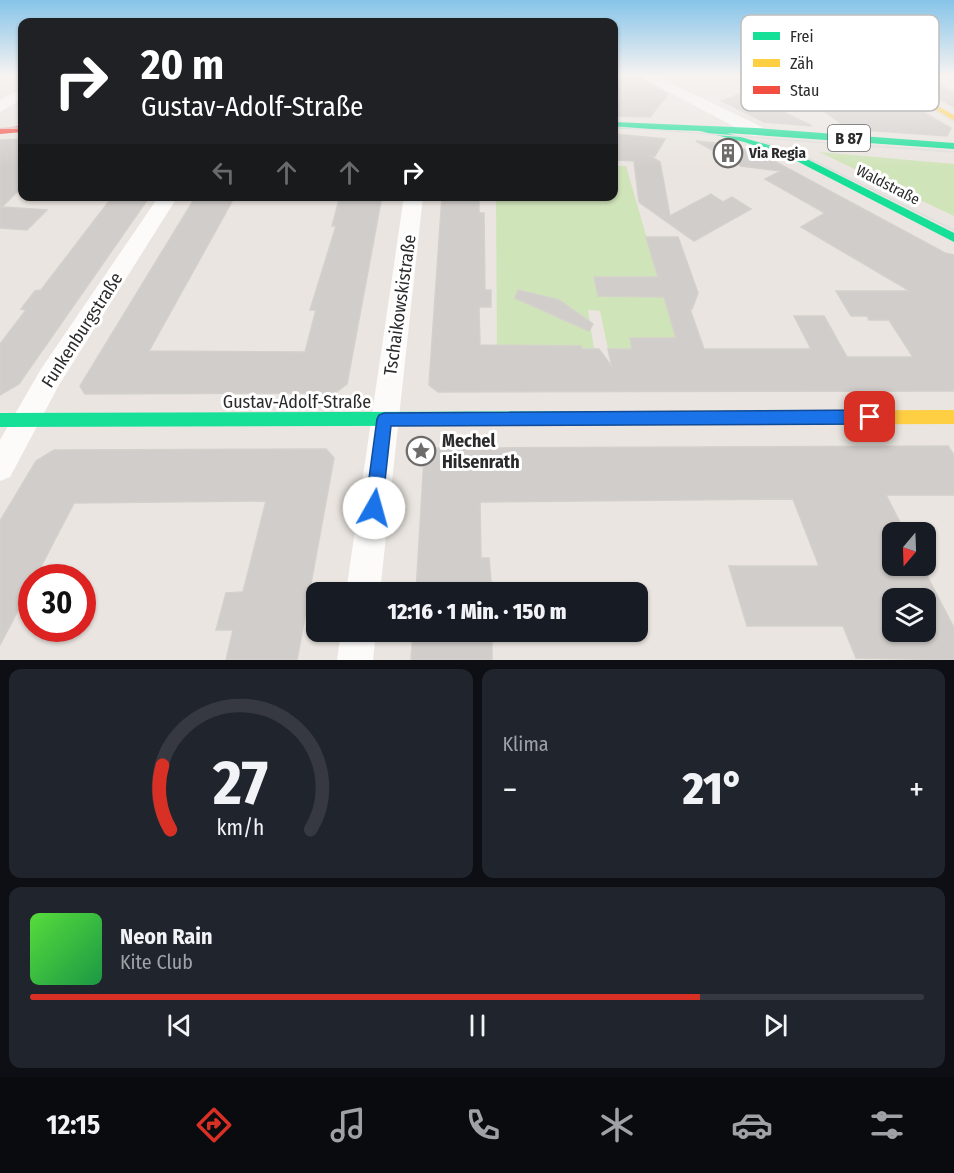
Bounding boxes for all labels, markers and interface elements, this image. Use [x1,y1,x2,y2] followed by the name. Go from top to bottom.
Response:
[741,15,939,111] legend
[790,27,814,46] text: Frei
[141,40,224,90] text: 20 m
[42,42,120,120] icon: right
[790,54,814,73] text: Zäh
[790,81,819,100] text: Stau
[141,91,363,123] text: Gustav-Adolf-Straße
[828,125,870,151] road number: B 87
[712,137,744,169] building icon: Via Regia
[748,144,806,162] place label: Via Regia
[207,156,240,189] icon: left
[270,156,303,189] icon: ahead
[333,156,366,189] icon: ahead
[396,156,429,189] icon: right
[853,161,923,209] street label: Waldstraße
[379,233,421,377] street label: Tschaikowskistraße
[37,268,127,392] street label: Funkenburgstraße
[223,391,371,413] street label: Gustav-Adolf-Straße
[844,391,895,442] pin
[853,400,886,433] icon: arrive
[442,430,520,473] place label: Mechel Hilsenrath
[405,435,437,467] place icon: Mechel Hilsenrath
[342,476,406,540] position arrow
[882,522,936,576] north arrow
[882,522,936,642] map controls
[18,564,96,642] speed limit sign: 30
[882,588,936,642] button: layers
[387,598,567,625] text: 12:16 · 1 Min. · 150 m
[503,732,549,756] text: Klima
[212,746,268,821] text: 27
[683,762,744,816] text: 21°
[503,770,517,810] text: −
[909,770,924,810] text: +
[217,816,265,842] text: km/h
[120,923,213,950] text: Neon Rain
[120,950,193,974] text: Kite Club
[163,1009,196,1042] icon: previous
[461,1009,494,1042] icon: pause
[759,1009,792,1042] icon: next
[193,1104,235,1146] icon: directions
[327,1104,369,1146] icon: music
[462,1104,504,1146] icon: phone
[596,1104,638,1146] icon: climate
[731,1104,773,1146] icon: car
[866,1104,908,1146] icon: filters
[46,1109,100,1141] text: 12:15

